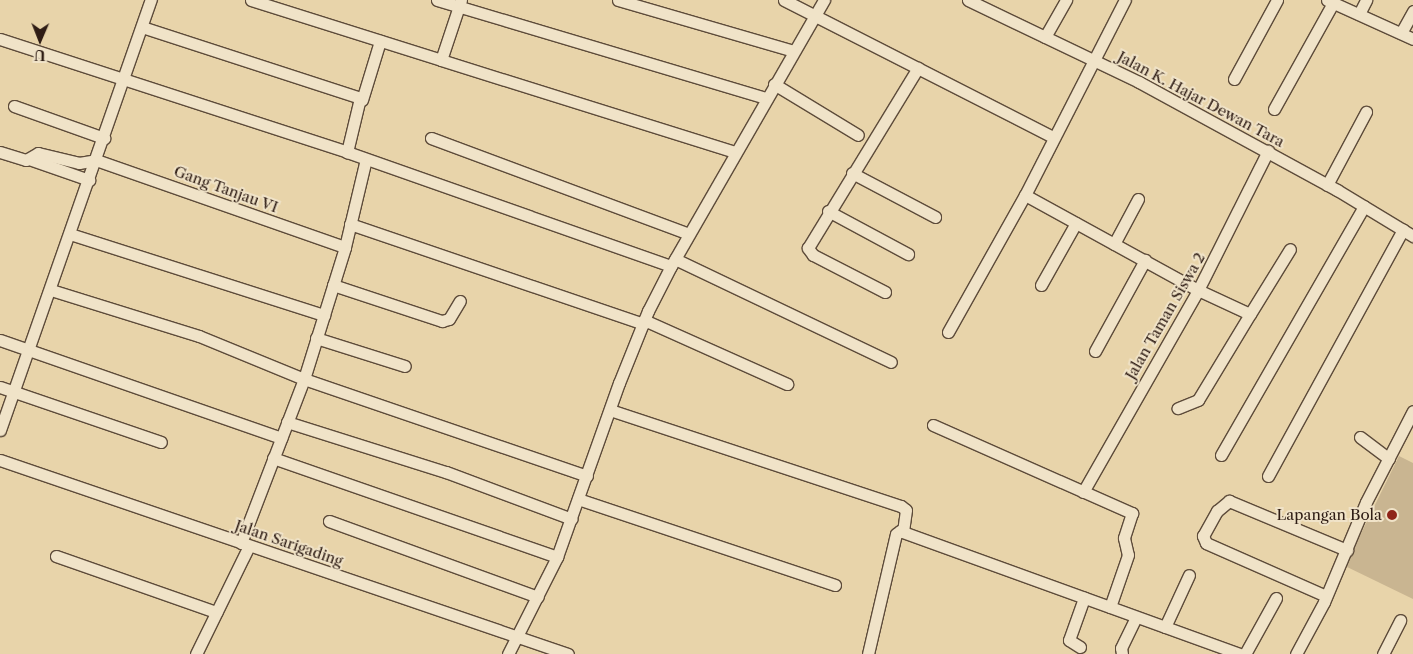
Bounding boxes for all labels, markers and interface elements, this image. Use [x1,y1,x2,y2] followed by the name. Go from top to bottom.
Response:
[15,15,65,65] north arrow
[34,46,46,64] text: U
[1114,47,1288,151] street label: Jalan K. Hajar Dewan Tara
[171,162,281,216] street label: Gang Tanjau VI
[1121,249,1209,383] street label: Jalan Taman Siswa 2
[1277,506,1382,524] place label: Lapangan Bola
[1386,509,1398,521] marker: Lapangan Bola
[233,516,345,570] street label: Jalan Sarigading

